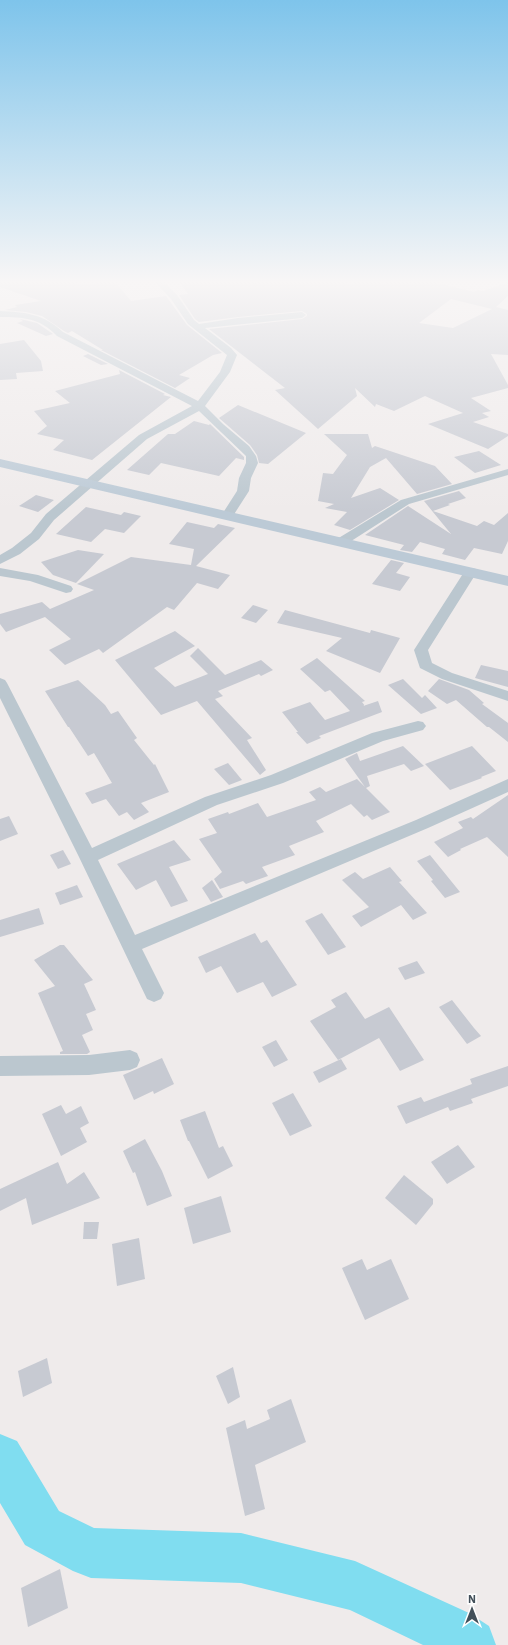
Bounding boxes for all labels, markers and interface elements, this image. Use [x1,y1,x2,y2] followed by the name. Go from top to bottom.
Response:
[452,1589,492,1629] north arrow
[468,1592,476,1606] text: N

